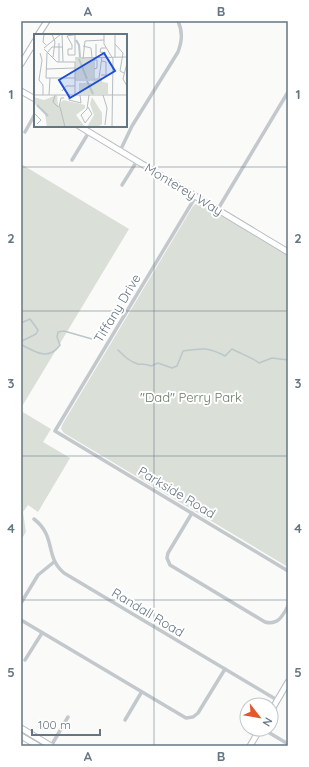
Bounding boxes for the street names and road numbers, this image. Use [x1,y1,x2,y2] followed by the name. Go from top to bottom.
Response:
[142,159,226,219] street label: Monterey Way
[90,271,144,345] street label: Tiffany Drive
[135,463,219,521] street label: Parkside Road
[109,584,187,640] street label: Randall Road

